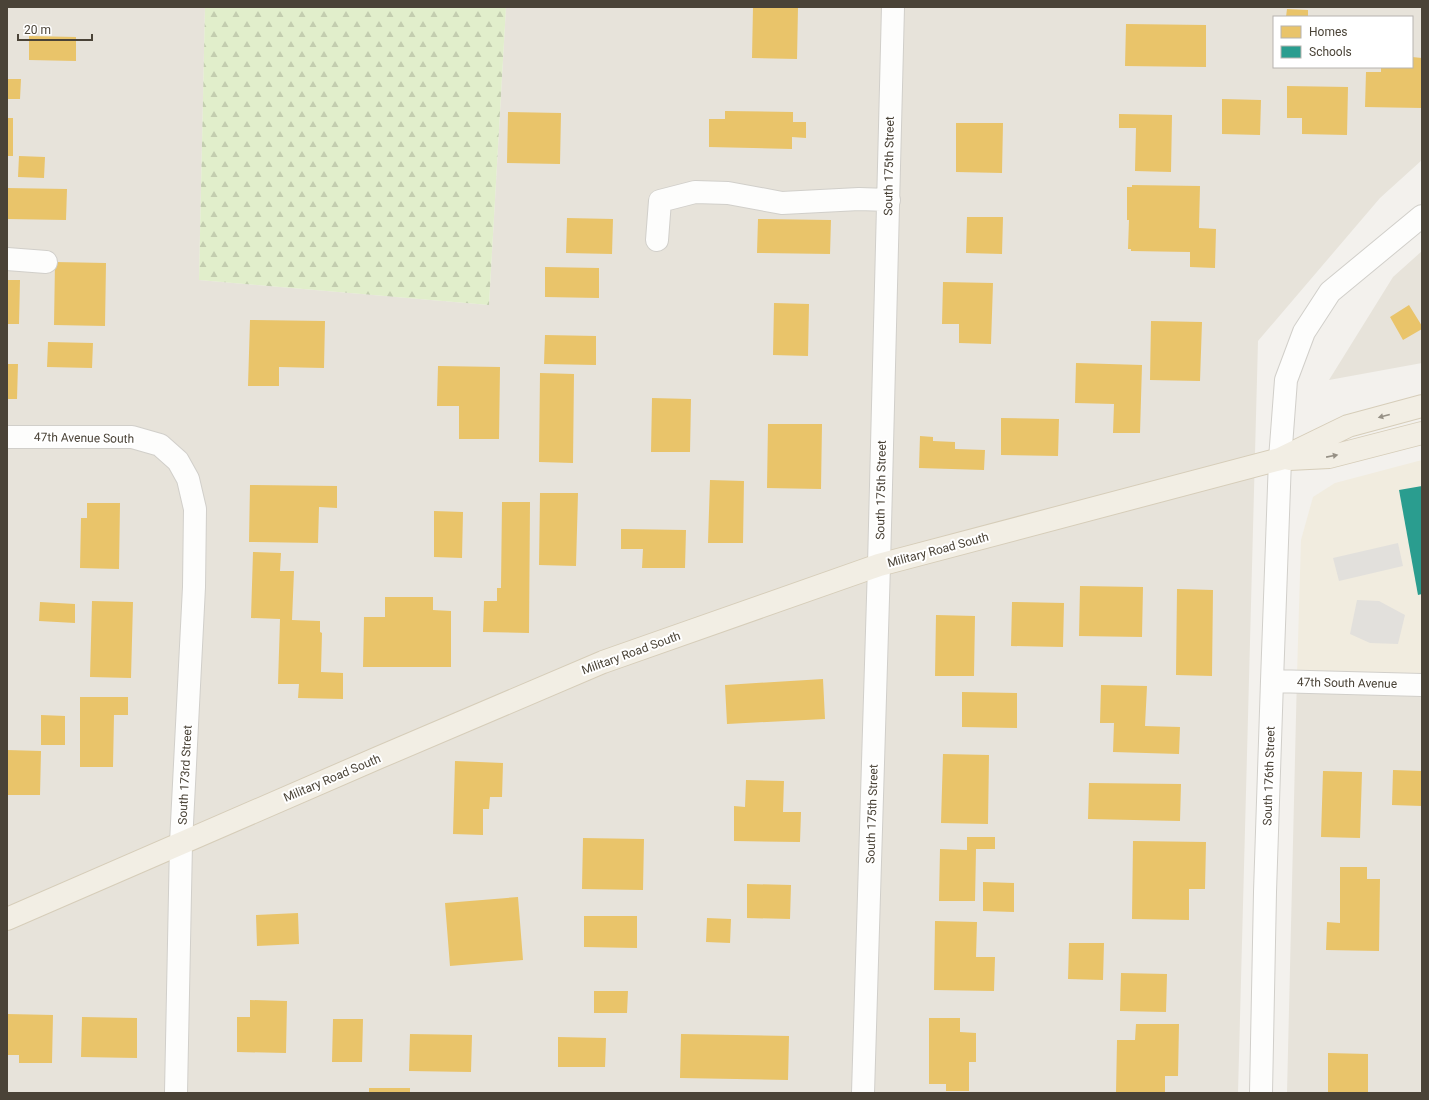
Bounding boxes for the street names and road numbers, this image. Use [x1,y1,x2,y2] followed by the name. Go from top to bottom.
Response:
[881,116,897,216] street label: South 175th Street
[34,430,134,446] street label: 47th Avenue South
[873,440,889,540] street label: South 175th Street
[886,530,990,570] street label: Military Road South
[580,629,682,677] street label: Military Road South
[1297,675,1397,691] street label: 47th South Avenue
[175,725,195,825] street label: South 173rd Street
[1260,726,1278,826] street label: South 176th Street
[281,751,383,805] street label: Military Road South
[863,764,881,864] street label: South 175th Street

